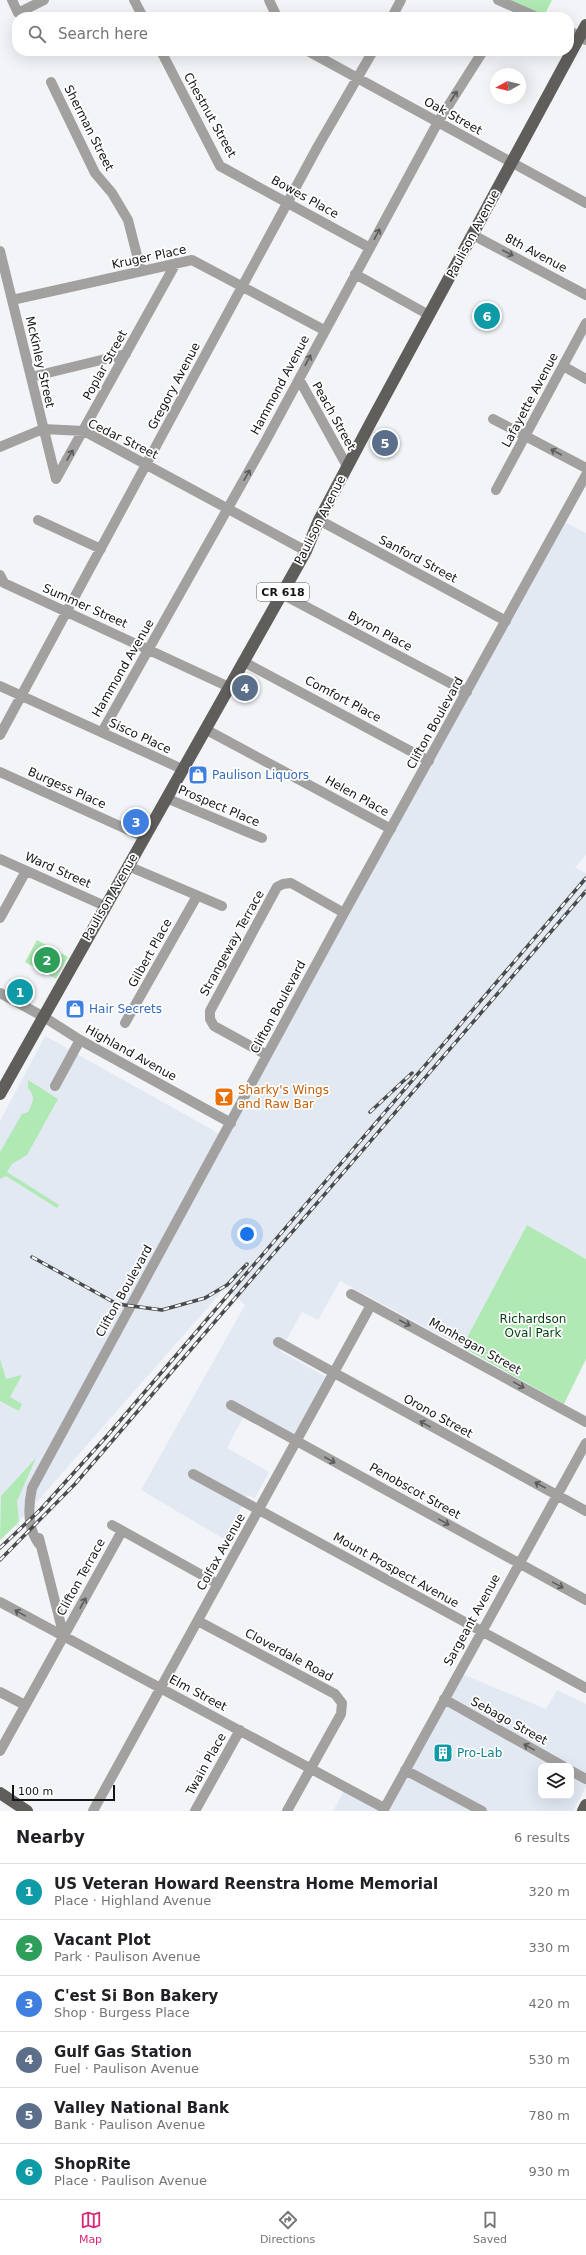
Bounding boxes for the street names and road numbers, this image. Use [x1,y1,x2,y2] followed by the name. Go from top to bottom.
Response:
[181,70,239,160] street label: Chestnut Street
[61,83,117,173] street label: Sherman Street
[422,94,485,138] street label: Oak Street
[269,173,341,221] street label: Bowes Place
[444,187,502,281] street label: Paulison Avenue
[503,231,569,275] street label: 8th Avenue
[110,242,188,272] street label: Kruger Place
[23,315,57,410] street label: McKinley Street
[80,327,130,402] street label: Poplar Street
[248,333,312,437] street label: Hammond Avenue
[145,340,203,432] street label: Gregory Avenue
[499,350,561,450] street label: Lafayette Avenue
[309,379,359,453] street label: Peach Street
[86,416,160,462] street label: Cedar Street
[292,473,348,567] street label: Paulison Avenue
[376,532,460,586] street label: Sanford Street
[40,581,130,631] street label: Summer Street
[257,583,309,601] road number: CR 618
[346,608,414,654] street label: Byron Place
[89,617,157,719] street label: Hammond Avenue
[302,673,384,725] street label: Comfort Place
[404,674,466,772] street label: Clifton Boulevard
[107,716,173,756] street label: Sisco Place
[26,765,108,811] street label: Burgess Place
[323,773,391,819] street label: Helen Place
[176,782,262,830] street label: Prospect Place
[23,849,94,891] street label: Ward Street
[79,851,141,943] street label: Paulison Avenue
[197,888,267,998] street label: Strangeway Terrace
[125,916,175,990] street label: Gilbert Place
[248,958,308,1056] street label: Clifton Boulevard
[83,1022,179,1084] street label: Highland Avenue
[93,1242,155,1340] street label: Clifton Boulevard
[426,1315,524,1377] street label: Monhegan Street
[401,1391,475,1441] street label: Orono Street
[367,1460,463,1522] street label: Penobscot Street
[194,1511,248,1593] street label: Colfax Avenue
[331,1530,461,1610] street label: Mount Prospect Avenue
[54,1536,108,1618] street label: Clifton Terrace
[441,1572,503,1668] street label: Sargeant Avenue
[243,1626,335,1684] street label: Cloverdale Road
[167,1672,229,1714] street label: Elm Street
[468,1694,550,1748] street label: Sebago Street
[183,1730,229,1799] street label: Twain Place

